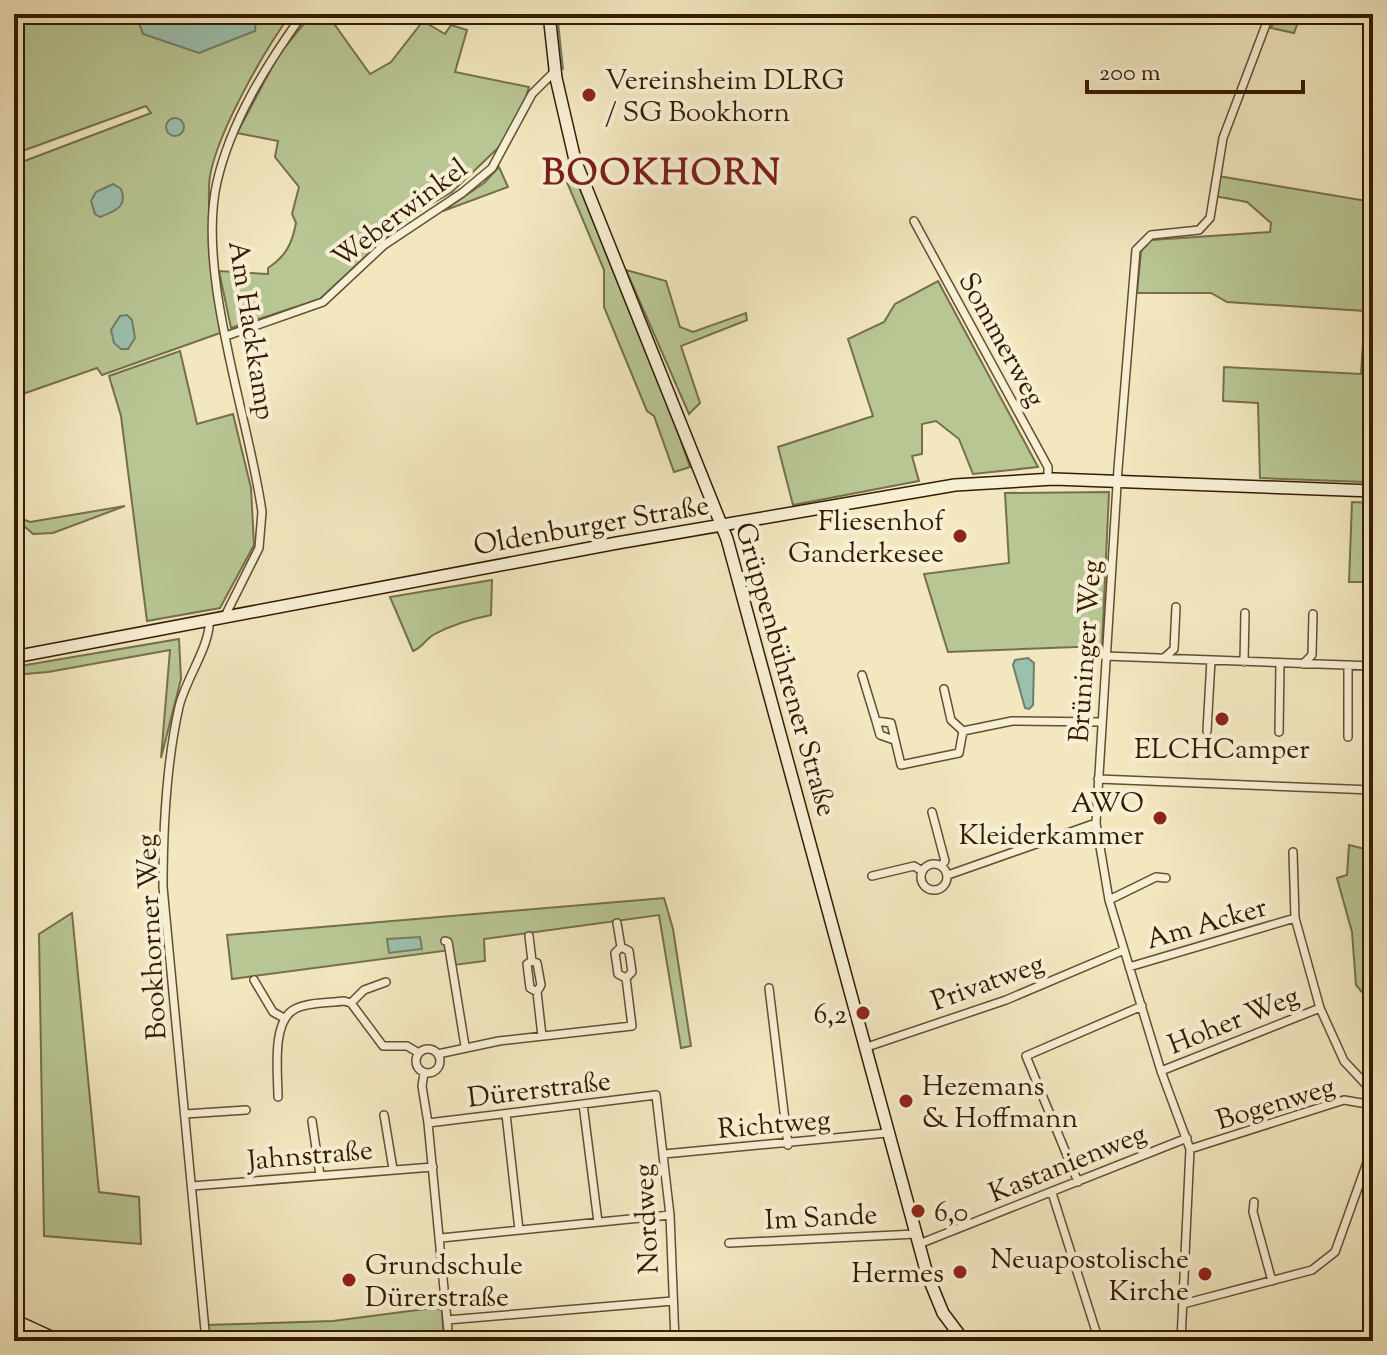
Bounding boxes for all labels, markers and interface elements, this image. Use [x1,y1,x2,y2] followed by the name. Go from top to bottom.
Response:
[1087,44,1303,94] scale bar
[1099,57,1161,91] text: 200 m
[605,62,845,134] place label: Vereinsheim DLRG / SG Bookhorn
[580,86,598,104] marker: Vereinsheim DLRG / SG Bookhorn
[542,149,782,201] district label: BOOKHORN
[325,150,477,279] street label: Weberwinkel
[216,238,284,423] street label: Am Hackkamp
[947,266,1054,415] street label: Sommerweg
[470,487,713,567] street label: Oldenburger Straße
[788,503,945,575] place label: Fliesenhof Ganderkesee
[723,518,845,821] street label: Grüppenbührener Straße
[951,527,969,545] marker: Fliesenhof Ganderkesee
[1061,558,1113,744] street label: Brüninger Weg
[1213,710,1231,728] marker: ELCHCamper
[1134,731,1310,771] place label: ELCHCamper
[959,785,1144,857] place label: AWO Kleiderkammer
[1151,809,1169,827] marker: AWO Kleiderkammer
[128,833,178,1041] street label: Bookhorner Weg
[1142,888,1272,961] street label: Am Acker
[926,945,1050,1023] street label: Privatweg
[1163,977,1306,1066] street label: Hoher Weg
[814,996,847,1036] place label: 6,2
[854,1004,872,1022] marker: 6,2
[465,1062,613,1120] street label: Dürerstraße
[922,1068,1078,1140] place label: Hezemans & Hoffmann
[1212,1068,1340,1142] street label: Bogenweg
[897,1092,915,1110] marker: Hezemans & Hoffmann
[716,1101,832,1151] street label: Richtweg
[983,1115,1153,1215] street label: Kastanienweg
[244,1132,375,1183] street label: Jahnstraße
[625,1163,671,1275] street label: Nordweg
[934,1194,968,1234] place label: 6,0
[764,1196,879,1242] street label: Im Sande
[909,1202,927,1220] marker: 6,0
[990,1241,1189,1313] place label: Neuapostolische Kirche
[365,1247,523,1319] place label: Grundschule Dürerstraße
[851,1255,944,1295] place label: Hermes
[951,1263,969,1281] marker: Hermes
[1196,1265,1214,1283] marker: Neuapostolische Kirche
[340,1271,358,1289] marker: Grundschule Dürerstraße

